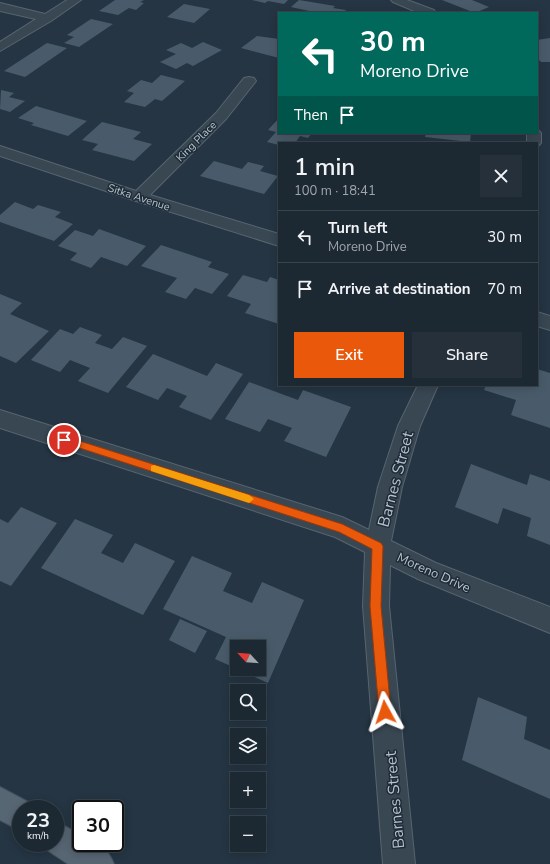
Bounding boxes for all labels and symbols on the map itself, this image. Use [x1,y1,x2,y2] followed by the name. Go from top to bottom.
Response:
[173,118,220,165] street label: King Place
[106,180,172,215] street label: Sitka Avenue
[47,423,81,457] pin
[373,429,419,529] street label: Barnes Street
[394,549,473,597] street label: Moreno Drive
[230,640,266,676] north arrow
[364,691,406,733] position arrow
[380,750,410,850] street label: Barnes Street
[72,800,124,852] speed limit sign: 30

